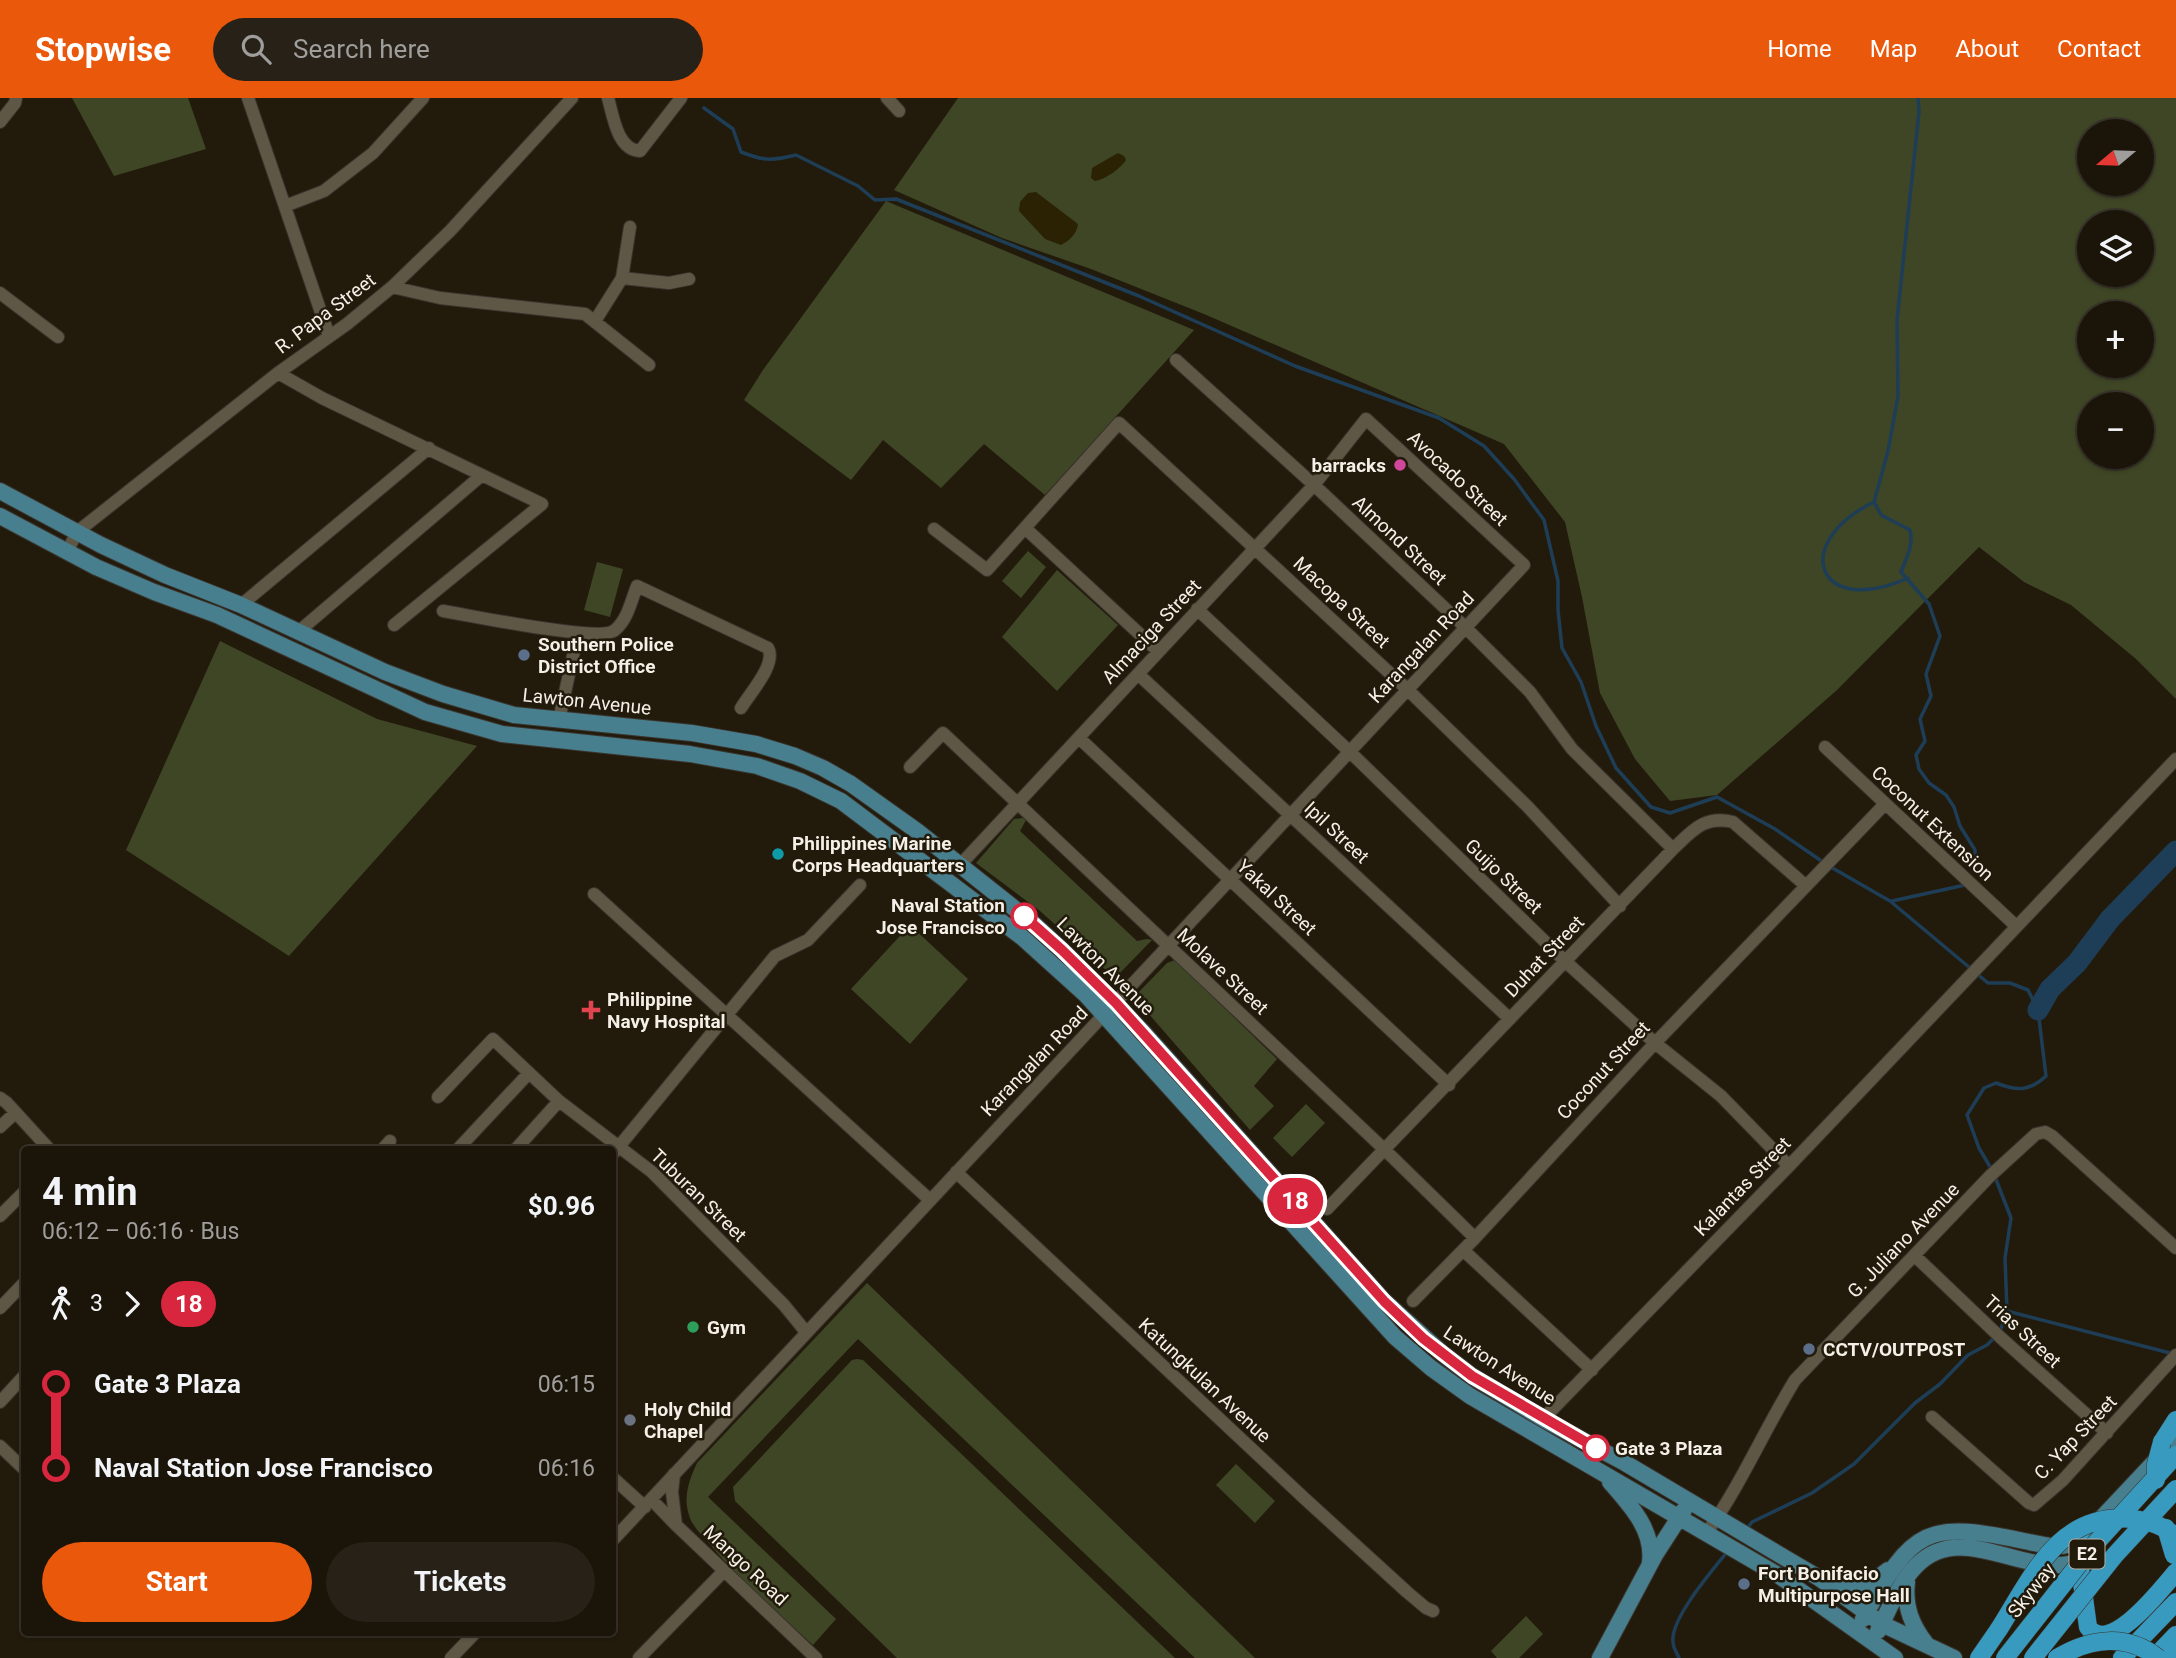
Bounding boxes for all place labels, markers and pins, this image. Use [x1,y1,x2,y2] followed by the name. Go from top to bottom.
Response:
[1312,454,1386,477] place label: barracks
[1392,457,1408,473] marker: barracks
[538,633,674,678] place label: Southern Police District Office
[516,647,532,663] marker: Southern Police District Office
[792,832,964,877] place label: Philippines Marine Corps Headquarters
[770,846,786,862] marker: Philippines Marine Corps Headquarters
[876,894,1005,939] place label: Naval Station Jose Francisco
[1011,903,1037,929] marker: Naval Station Jose Francisco
[607,988,726,1033] place label: Philippine Navy Hospital
[581,1000,601,1020] marker: Philippine Navy Hospital
[707,1316,746,1339] place label: Gym
[685,1319,701,1335] marker: Gym
[1823,1338,1965,1361] place label: CCTV/OUTPOST
[1801,1341,1817,1357] marker: CCTV/OUTPOST
[644,1398,731,1443] place label: Holy Child Chapel
[622,1412,638,1428] marker: Holy Child Chapel
[1583,1435,1609,1461] marker: Gate 3 Plaza
[1615,1437,1722,1460] place label: Gate 3 Plaza
[1758,1562,1910,1607] place label: Fort Bonifacio Multipurpose Hall
[1736,1576,1752,1592] marker: Fort Bonifacio Multipurpose Hall

